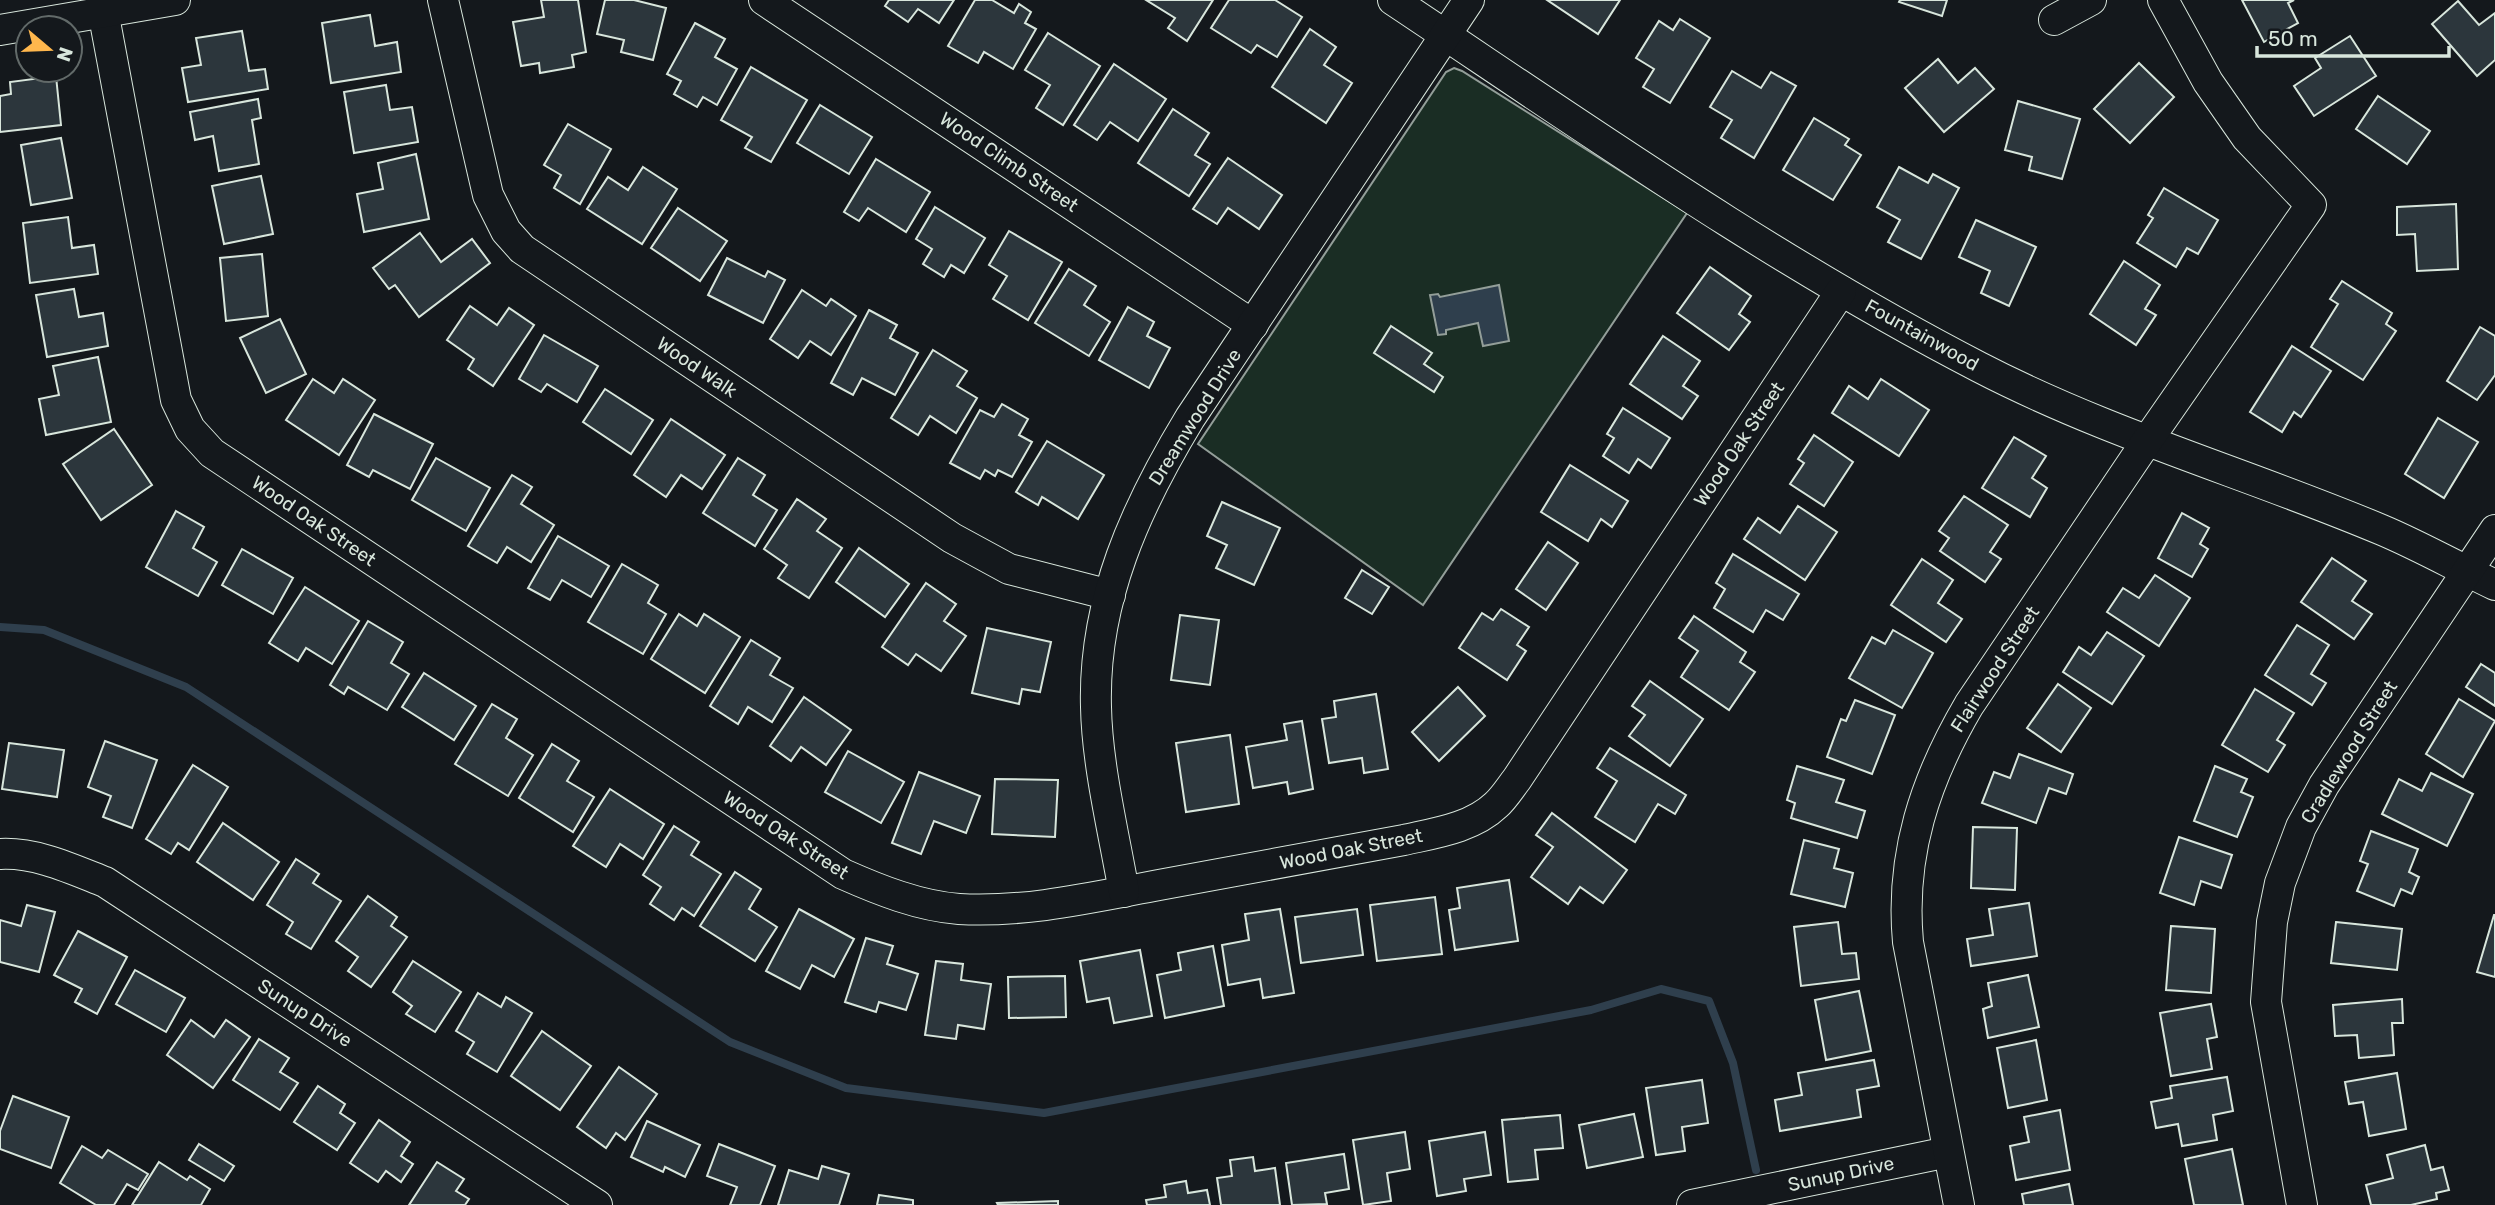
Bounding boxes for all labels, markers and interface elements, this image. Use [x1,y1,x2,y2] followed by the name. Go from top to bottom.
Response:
[14,14,84,84] north arrow
[2257,14,2450,58] scale bar
[2268,26,2318,51] text: 50 m
[52,44,78,65] text: N
[935,107,1083,217] street label: Wood Climb Street
[1861,294,1983,376] street label: Fountainwood
[652,332,742,402] street label: Wood Walk
[1144,345,1246,489] street label: Dreamwood Drive
[1689,377,1789,511] street label: Wood Oak Street
[247,471,381,571] street label: Wood Oak Street
[1946,601,2045,736] street label: Flairwood Street
[2296,676,2403,828] street label: Cradlewood Street
[719,786,854,884] street label: Wood Oak Street
[1278,824,1425,874] street label: Wood Oak Street
[253,974,357,1052] street label: Sunup Drive
[1786,1152,1896,1196] street label: Sunup Drive

